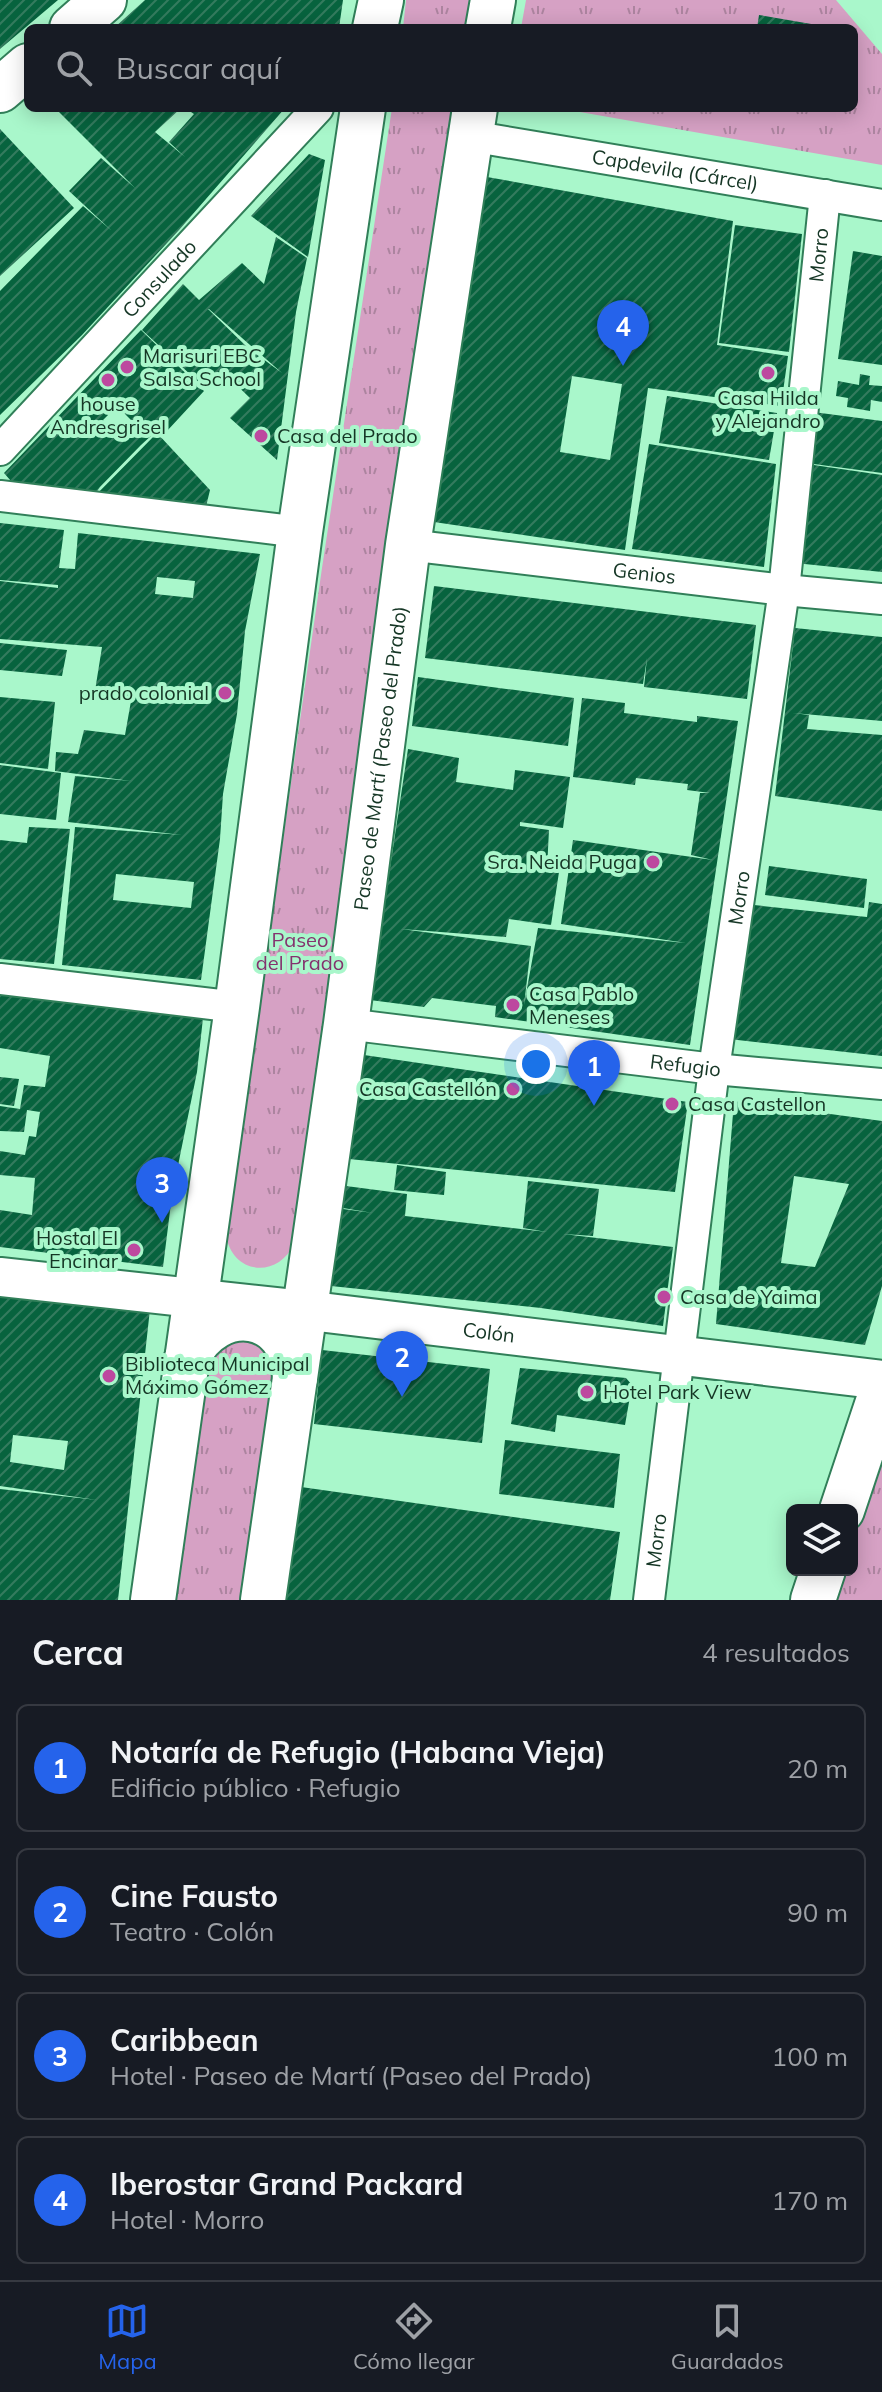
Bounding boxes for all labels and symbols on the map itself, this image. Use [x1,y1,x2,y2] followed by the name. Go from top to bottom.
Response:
[590,144,760,196] street label: Capdevila (Cárcel)
[803,226,834,283] street label: Morro
[117,234,201,323] street label: Consulado
[597,300,649,366] pin: 4
[143,343,262,391] place label: Marisuri EBC Salsa School
[118,358,136,376] marker: Marisuri EBC Salsa School
[759,364,777,382] marker: Casa Hilda y Alejandro
[99,371,117,389] marker: house Andresgrisel
[715,385,821,433] place label: Casa Hilda y Alejandro
[50,391,166,439] place label: house Andresgrisel
[277,423,418,448] place label: Casa del Prado
[252,427,270,445] marker: Casa del Prado
[611,557,677,589] street label: Genios
[348,604,412,912] street label: Paseo de Martí (Paseo del Prado)
[79,680,209,705] place label: prado colonial
[216,684,234,702] marker: prado colonial
[487,849,637,874] place label: Sra. Neida Puga
[644,853,662,871] marker: Sra. Neida Puga
[722,869,755,926] street label: Morro
[256,927,344,975] park label: Paseo del Prado
[529,981,634,1029] place label: Casa Pablo Meneses
[504,996,522,1014] marker: Casa Pablo Meneses
[568,1040,620,1106] pin: 1
[516,1044,556,1084] your location
[649,1048,722,1082] street label: Refugio
[359,1076,497,1101] place label: Casa Castellón
[504,1080,522,1098] marker: Casa Castellón
[688,1091,826,1116] place label: Casa Castellon
[663,1095,681,1113] marker: Casa Castellon
[136,1157,188,1223] pin: 3
[36,1225,119,1273] place label: Hostal El Encinar
[125,1241,143,1259] marker: Hostal El Encinar
[680,1284,818,1309] place label: Casa de Yaima
[655,1288,673,1306] marker: Casa de Yaima
[461,1316,516,1348] street label: Colón
[376,1331,428,1397] pin: 2
[125,1351,310,1399] place label: Biblioteca Municipal Máximo Gómez
[100,1367,118,1385] marker: Biblioteca Municipal Máximo Gómez
[603,1379,752,1404] place label: Hotel Park View
[578,1383,596,1401] marker: Hotel Park View
[640,1512,672,1569] street label: Morro

